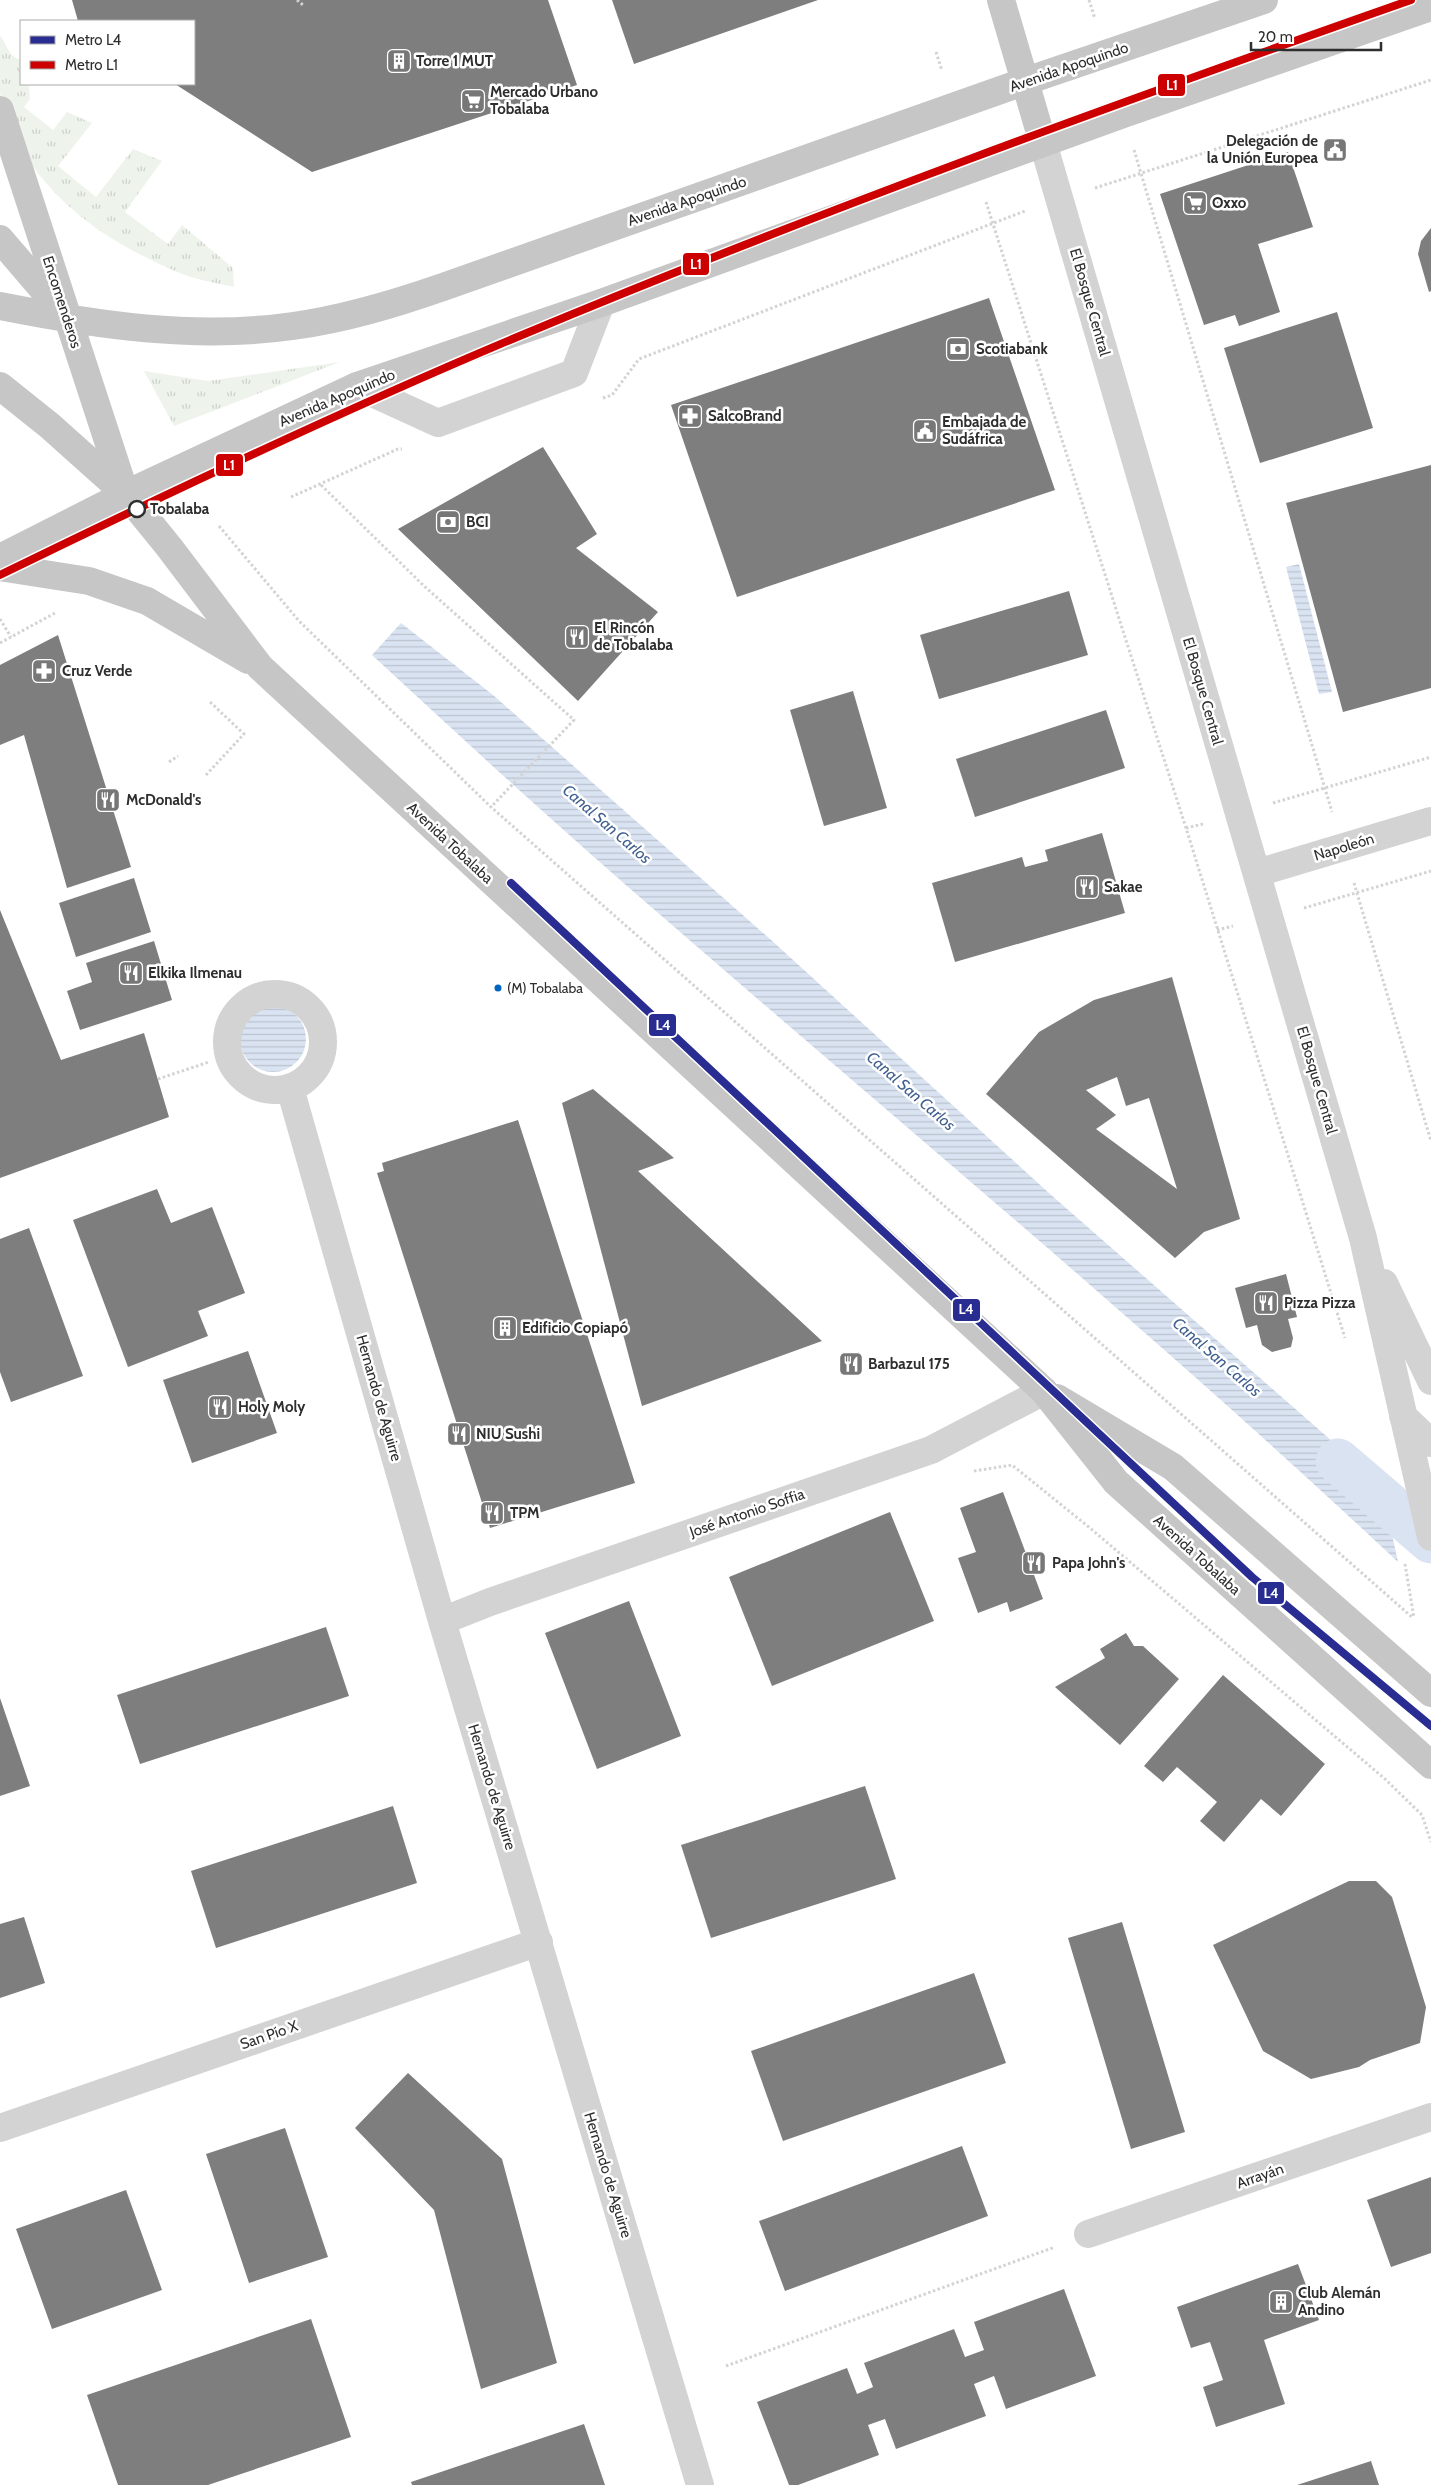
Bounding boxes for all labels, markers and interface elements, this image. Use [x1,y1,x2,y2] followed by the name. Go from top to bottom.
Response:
[20,20,195,85] legend
[1251,20,1381,52] scale bar
[1258,28,1293,46] text: 20 m
[65,31,121,49] text: Metro L4
[1007,38,1131,96] street label: Avenida Apoquindo
[386,48,412,74] building icon: Torre 1 MUT
[416,52,494,70] place label: Torre 1 MUT
[65,56,118,74] text: Metro L1
[1157,73,1186,97] line badge: L1
[1166,76,1178,94] text: L1
[490,83,598,118] place label: Mercado Urbano Tobalaba
[460,88,486,114] supermarket icon: Mercado Urbano Tobalaba
[1207,132,1319,167] place label: Delegación de la Unión Europea
[1322,137,1348,163] public building icon: Delegación de la Unión Europea
[625,172,749,230] street label: Avenida Apoquindo
[1182,190,1208,216] supermarket icon: Oxxo
[1212,194,1247,212] place label: Oxxo
[1066,246,1114,358] street label: El Bosque Central
[682,252,710,276] line badge: L1
[39,254,85,350] street label: Encomenderos
[690,255,702,273] text: L1
[945,336,971,362] bank icon: Scotiabank
[976,340,1048,358] place label: Scotiabank
[276,365,398,431] street label: Avenida Apoquindo
[677,403,703,429] pharmacy icon: SalcoBrand
[708,407,782,425] place label: SalcoBrand
[942,413,1027,448] place label: Embajada de Sudáfrica
[912,418,938,444] public building icon: Embajada de Sudáfrica
[215,453,244,477] line badge: L1
[223,456,235,474] text: L1
[128,500,146,518] marker: Tobalaba
[150,500,210,518] place label: Tobalaba
[435,509,461,535] bank icon: BCI
[466,513,489,531] place label: BCI
[594,619,673,654] place label: El Rincón de Tobalaba
[564,624,590,650] restaurant icon: El Rincón de Tobalaba
[1179,635,1227,747] street label: El Bosque Central
[31,658,57,684] pharmacy icon: Cruz Verde
[62,662,132,680] place label: Cruz Verde
[559,780,655,868] water label: Canal San Carlos
[95,787,121,813] restaurant icon: McDonald's
[126,791,201,809] place label: McDonald's
[403,799,497,888] street label: Avenida Tobalaba
[1312,829,1376,865] street label: Napoleón
[1074,874,1100,900] restaurant icon: Sakae
[1104,878,1143,896] place label: Sakae
[118,960,144,986] restaurant icon: Elkika Ilmenau
[148,964,242,982] place label: Elkika Ilmenau
[507,979,583,997] place label: (M) Tobalaba
[493,983,503,993] marker: (M) Tobalaba
[648,1013,677,1037] line badge: L4
[655,1016,671,1034] text: L4
[1293,1024,1341,1136] street label: El Bosque Central
[863,1047,959,1135] water label: Canal San Carlos
[1253,1290,1279,1316] restaurant icon: Pizza Pizza
[1284,1294,1356,1312] place label: Pizza Pizza
[952,1298,981,1322] line badge: L4
[958,1300,974,1318] text: L4
[1169,1313,1265,1401] water label: Canal San Carlos
[492,1315,518,1341] building icon: Edificio Copiapó
[522,1319,629,1337] place label: Edificio Copiapó
[352,1333,406,1464] street label: Hernando de Aguirre
[838,1351,864,1377] restaurant icon: Barbazul 175
[868,1355,950,1373] place label: Barbazul 175
[207,1394,233,1420] restaurant icon: Holy Moly
[238,1398,306,1416] place label: Holy Moly
[446,1421,472,1447] restaurant icon: NIU Sushi
[476,1425,540,1443] place label: NIU Sushi
[686,1485,808,1541] street label: José Antonio Soffia
[479,1500,505,1526] restaurant icon: TPM
[510,1504,540,1522] place label: TPM
[1150,1511,1245,1599] street label: Avenida Tobalaba
[1021,1550,1047,1576] restaurant icon: Papa John's
[1052,1554,1125,1572] place label: Papa John's
[1257,1581,1285,1605] line badge: L4
[1263,1584,1279,1602] text: L4
[464,1722,520,1852] street label: Hernando de Aguirre
[238,2017,300,2053] street label: San Pío X
[580,2110,636,2240] street label: Hernando de Aguirre
[1234,2160,1286,2192] street label: Arrayán
[1298,2284,1381,2319] place label: Club Alemán Andino
[1268,2289,1294,2315] building icon: Club Alemán Andino

